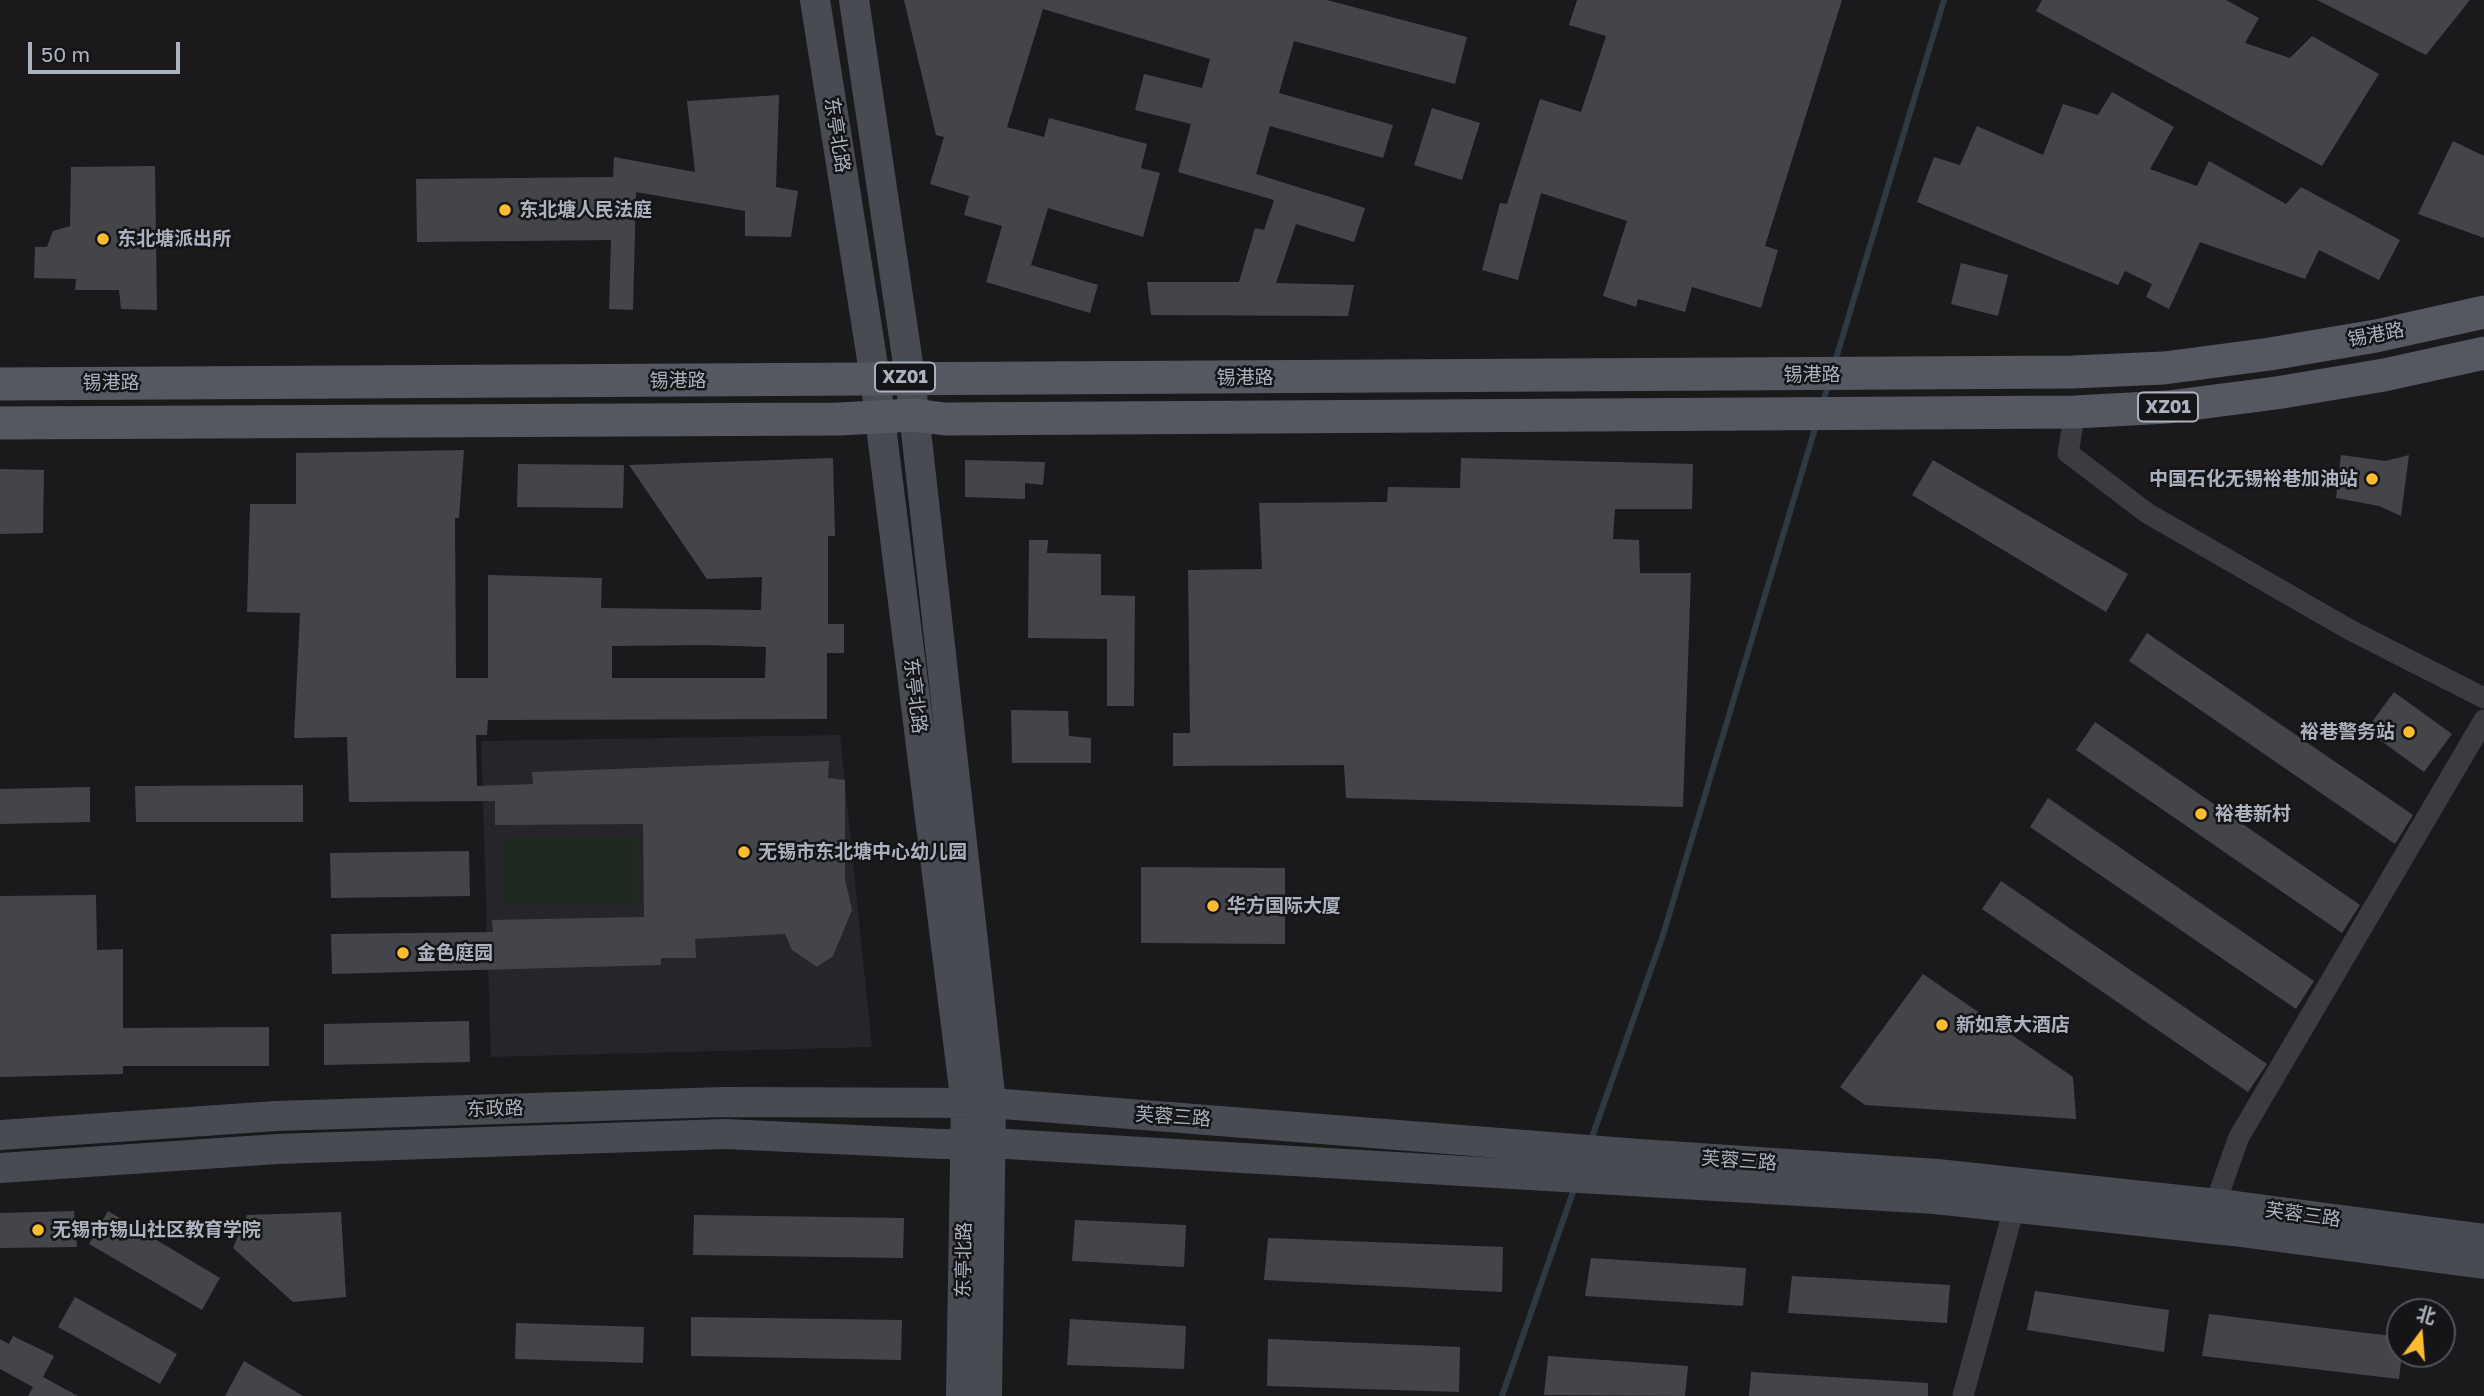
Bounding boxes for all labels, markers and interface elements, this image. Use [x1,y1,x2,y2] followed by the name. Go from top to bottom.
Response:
[32,28,184,72] scale bar
[41,41,90,67] text: 50 m
[820,96,854,174] street label: 东亭北路
[519,199,652,221] place label: 东北塘人民法庭
[497,202,513,218] marker: 东北塘人民法庭
[117,228,231,250] place label: 东北塘派出所
[95,231,111,247] marker: 东北塘派出所
[2346,318,2406,352] street label: 锡港路
[875,362,935,391] road number: XZ01
[1784,364,1840,386] street label: 锡港路
[1217,367,1273,389] street label: 锡港路
[650,370,706,392] street label: 锡港路
[83,372,139,394] street label: 锡港路
[2138,393,2198,422] road number: XZ01
[2149,468,2358,490] place label: 中国石化无锡裕巷加油站
[2364,471,2380,487] marker: 中国石化无锡裕巷加油站
[899,657,931,735] street label: 东亭北路
[2300,721,2395,743] place label: 裕巷警务站
[2401,724,2417,740] marker: 裕巷警务站
[2215,803,2291,825] place label: 裕巷新村
[2193,806,2209,822] marker: 裕巷新村
[758,841,967,863] place label: 无锡市东北塘中心幼儿园
[736,844,752,860] marker: 无锡市东北塘中心幼儿园
[1227,895,1341,917] place label: 华方国际大厦
[1205,898,1221,914] marker: 华方国际大厦
[417,942,493,964] place label: 金色庭园
[395,945,411,961] marker: 金色庭园
[1956,1014,2070,1036] place label: 新如意大酒店
[1934,1017,1950,1033] marker: 新如意大酒店
[466,1097,524,1121] street label: 东政路
[1134,1103,1212,1131] street label: 芙蓉三路
[1700,1147,1778,1175] street label: 芙蓉三路
[2264,1198,2342,1232] street label: 芙蓉三路
[52,1219,261,1241] place label: 无锡市锡山社区教育学院
[30,1222,46,1238] marker: 无锡市锡山社区教育学院
[952,1222,976,1298] street label: 东亭北路
[2386,1298,2456,1368] north arrow
[2414,1301,2439,1328] text: 北

